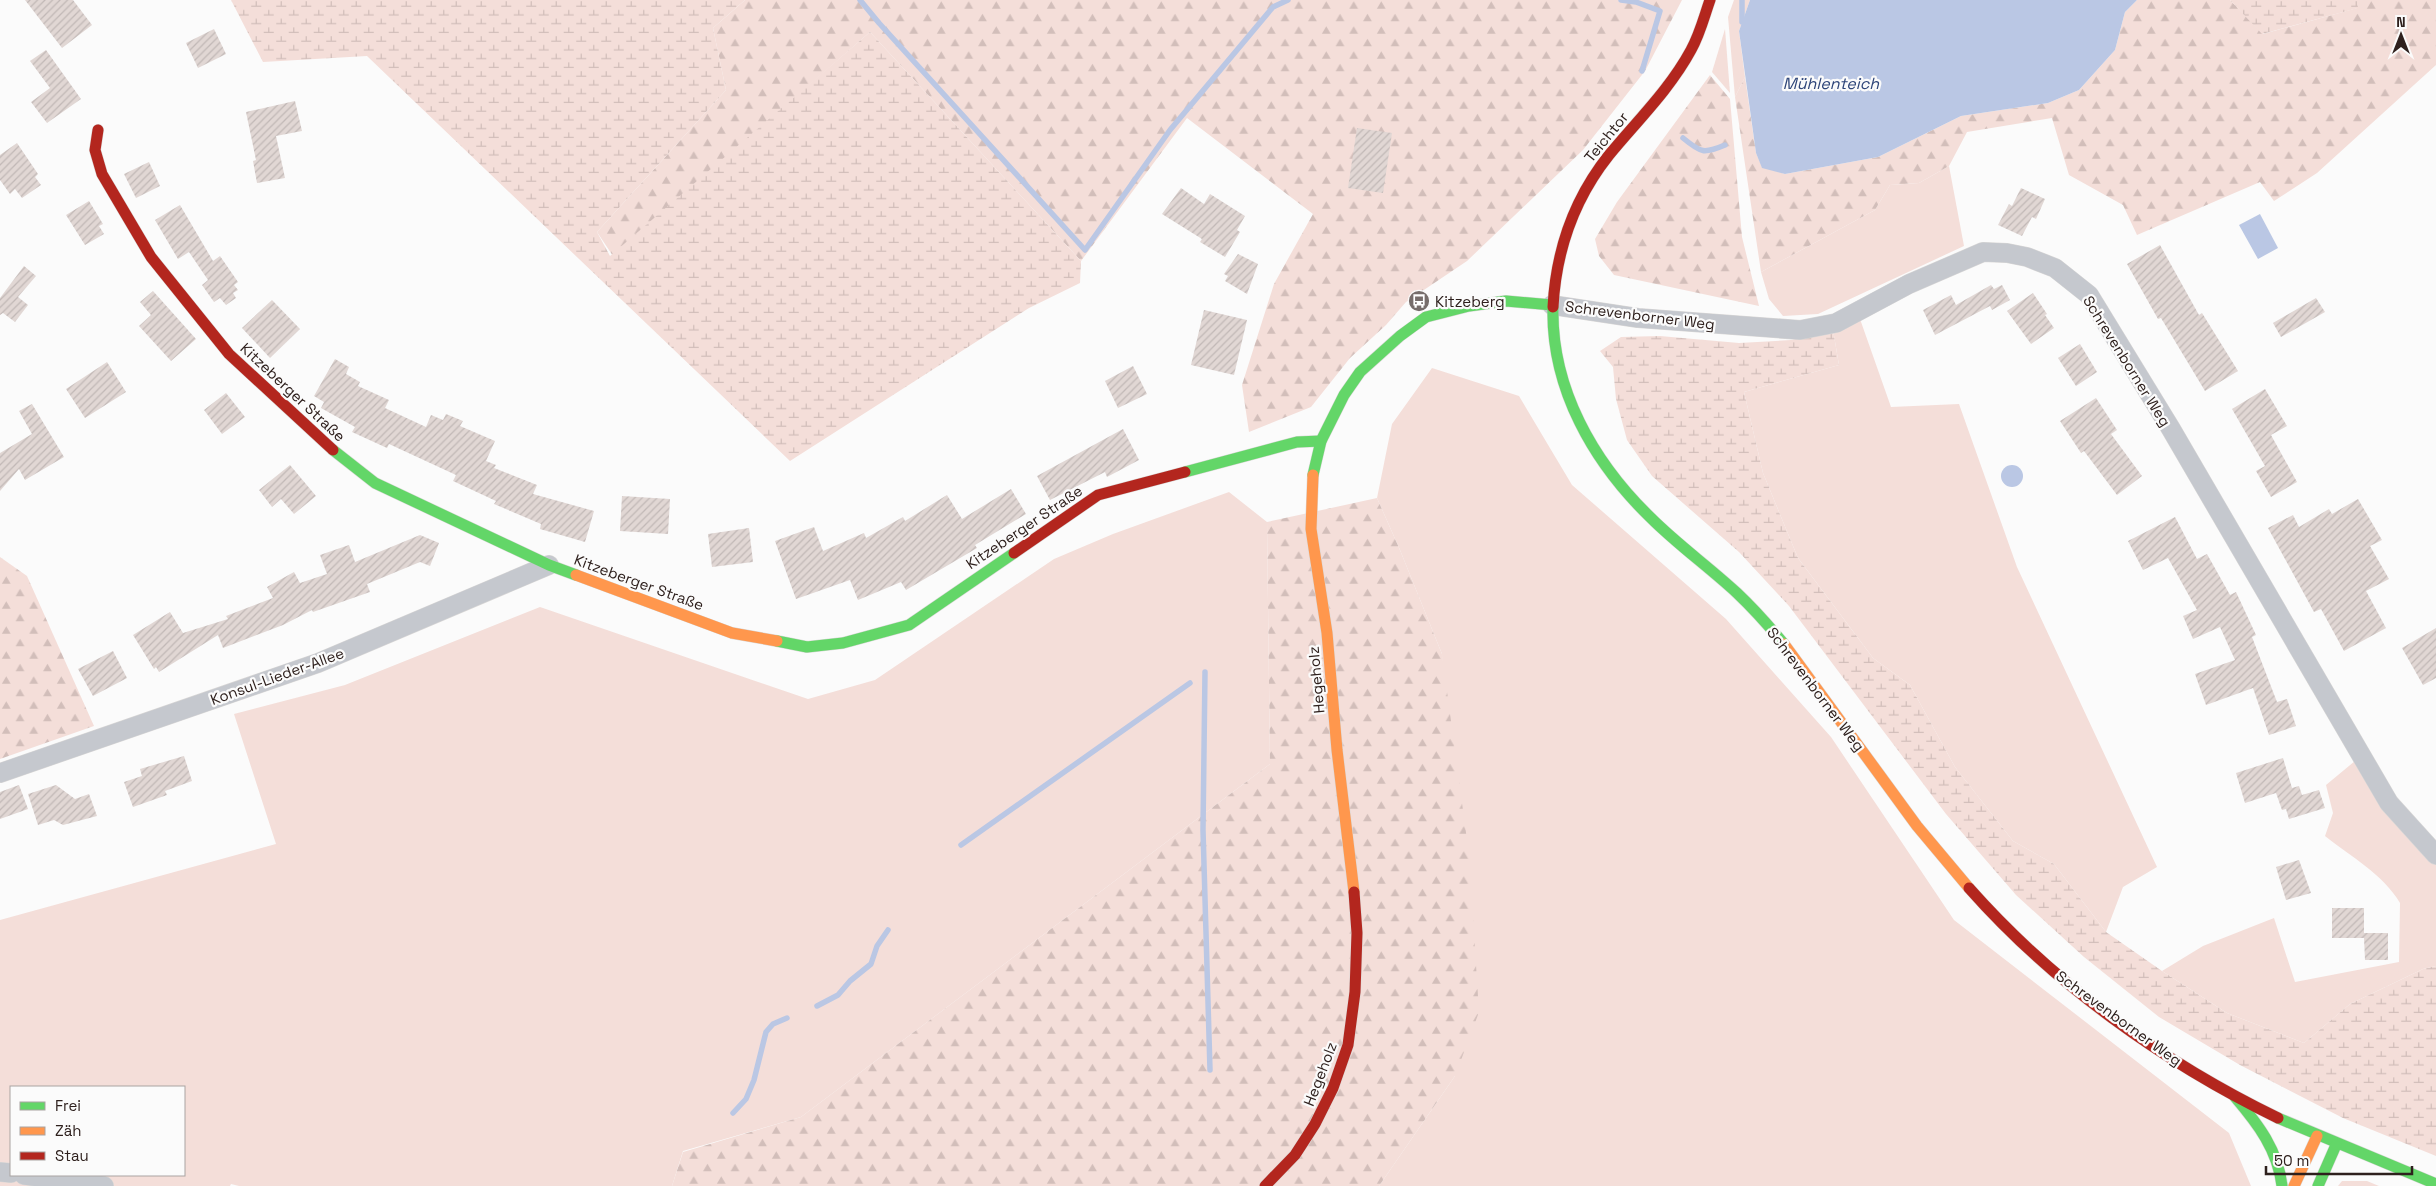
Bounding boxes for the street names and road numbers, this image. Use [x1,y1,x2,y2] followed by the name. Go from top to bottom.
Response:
[1580,108,1632,166] street label: Teichtor
[2079,292,2175,430] street label: Schrevenborner Weg
[1564,296,1716,334] street label: Schrevenborner Weg
[237,339,349,446] street label: Kitzeberger Straße
[962,481,1086,573] street label: Kitzeberger Straße
[572,550,706,614] street label: Kitzeberger Straße
[1763,623,1869,755] street label: Schrevenborner Weg
[208,643,346,709] street label: Konsul-Lieder-Allee
[1304,646,1328,714] street label: Hegeholz
[2052,966,2186,1070] street label: Schrevenborner Weg
[1299,1039,1341,1109] street label: Hegeholz

